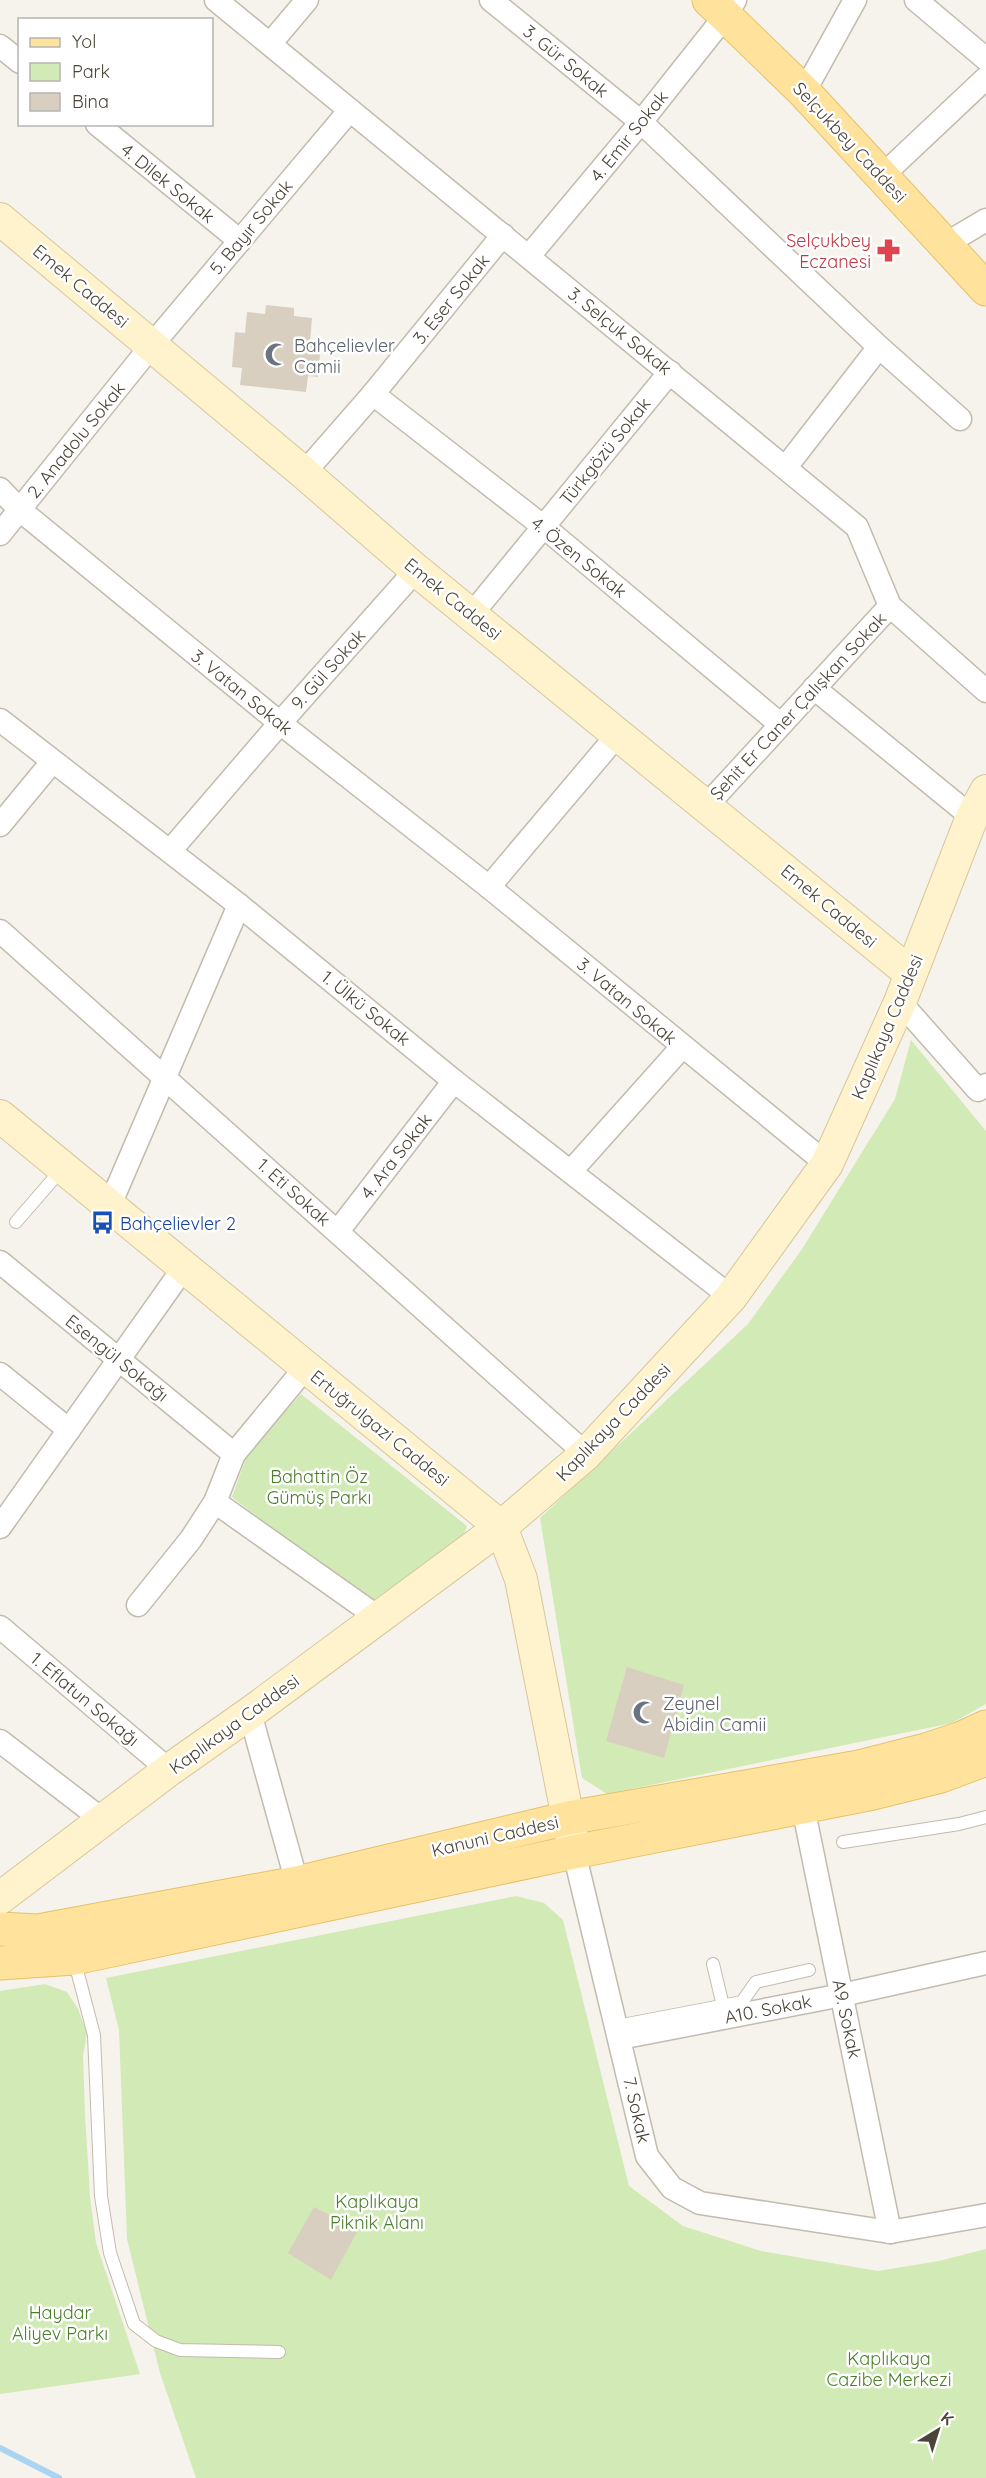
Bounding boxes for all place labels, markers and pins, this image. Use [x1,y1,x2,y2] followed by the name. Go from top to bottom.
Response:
[786,229,871,273] place label: Selçukbey Eczanesi
[876,237,902,263] pharmacy icon: Selçukbey Eczanesi
[294,334,395,378] place label: Bahçelievler Camii
[263,342,289,368] mosque icon: Bahçelievler Camii
[89,1210,115,1236] bus stop icon: Bahçelievler 2
[120,1212,236,1235] place label: Bahçelievler 2
[663,1692,766,1736] place label: Zeynel Abidin Camii
[632,1700,658,1726] mosque icon: Zeynel Abidin Camii

